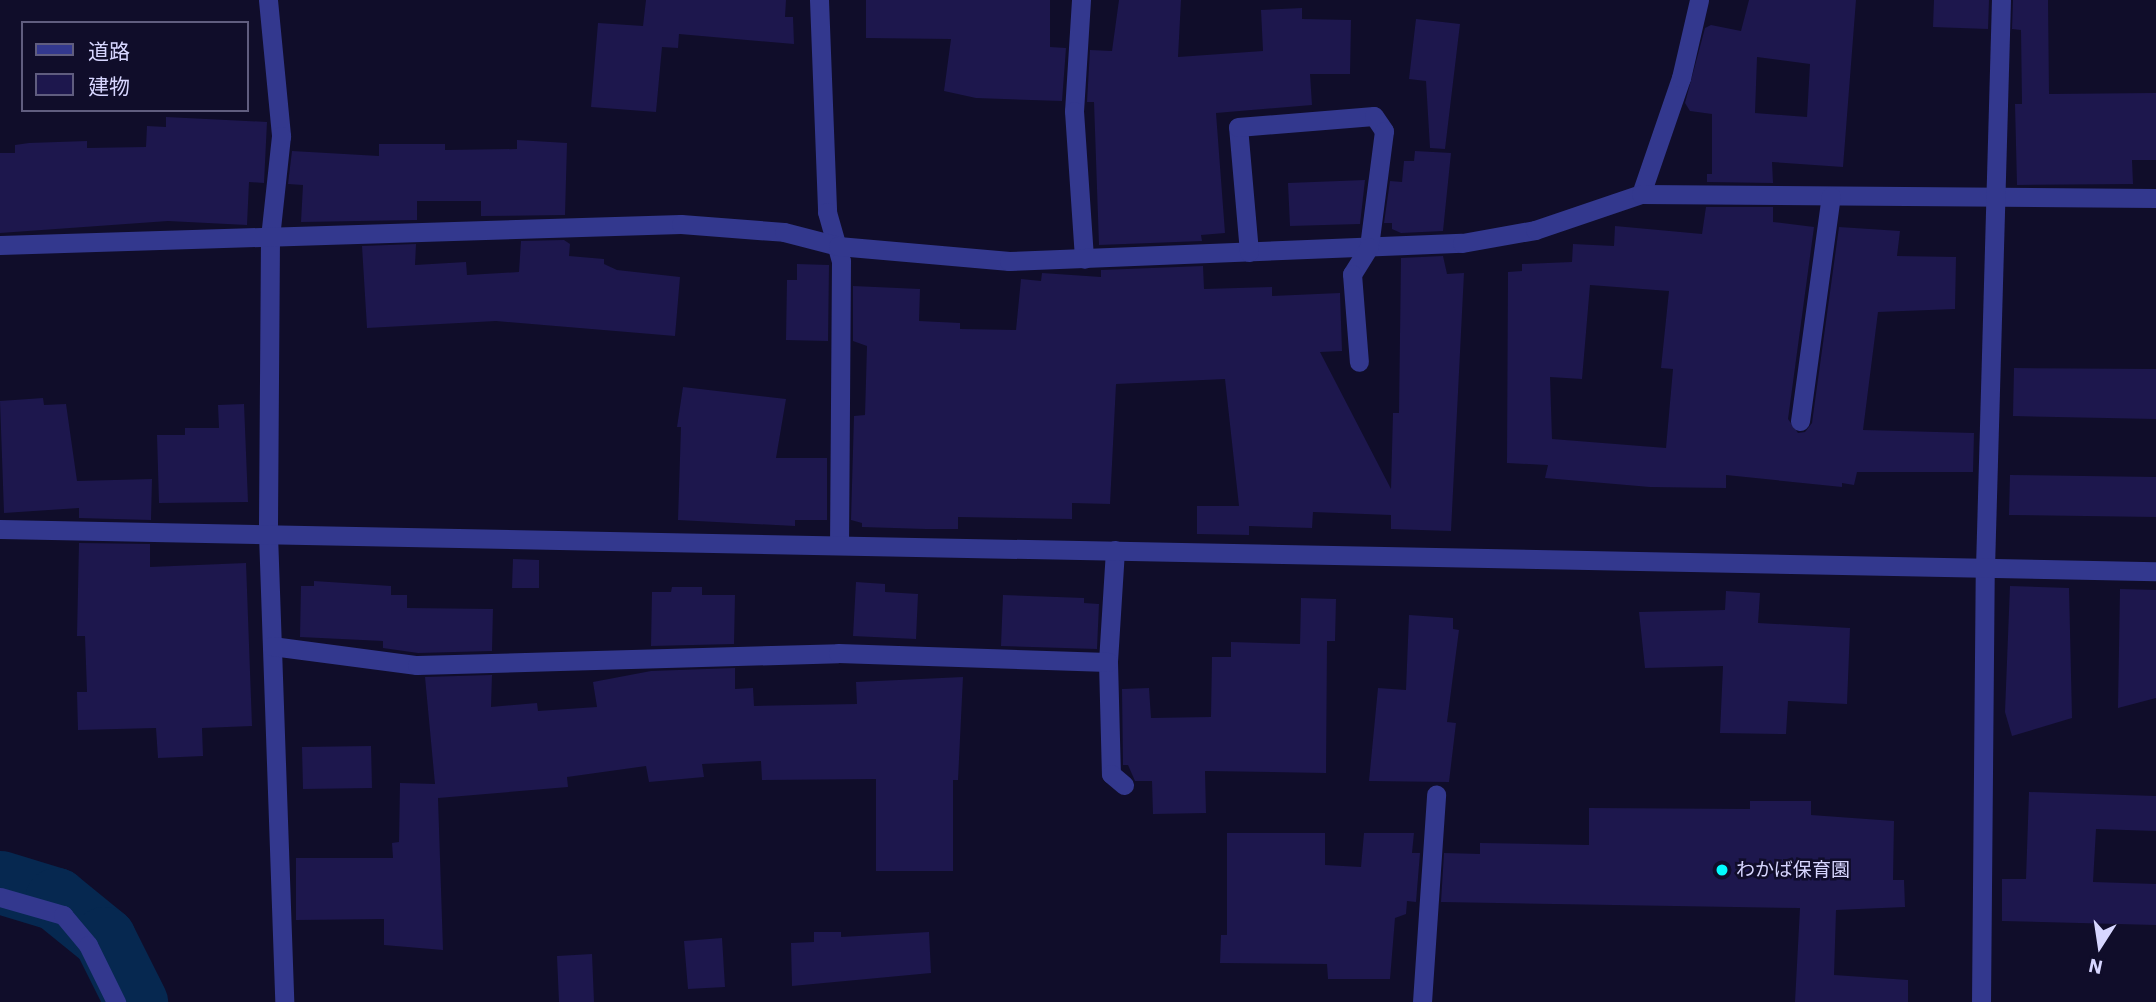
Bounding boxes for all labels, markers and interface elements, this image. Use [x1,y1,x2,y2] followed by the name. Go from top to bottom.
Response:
[21,21,248,112] legend
[88,37,130,65] text: 道路
[88,72,130,100] text: 建物
[1736,859,1850,881] place label: わかば保育園
[1714,862,1730,878] marker: わかば保育園
[2065,911,2135,981] north arrow
[2086,953,2105,980] text: N

